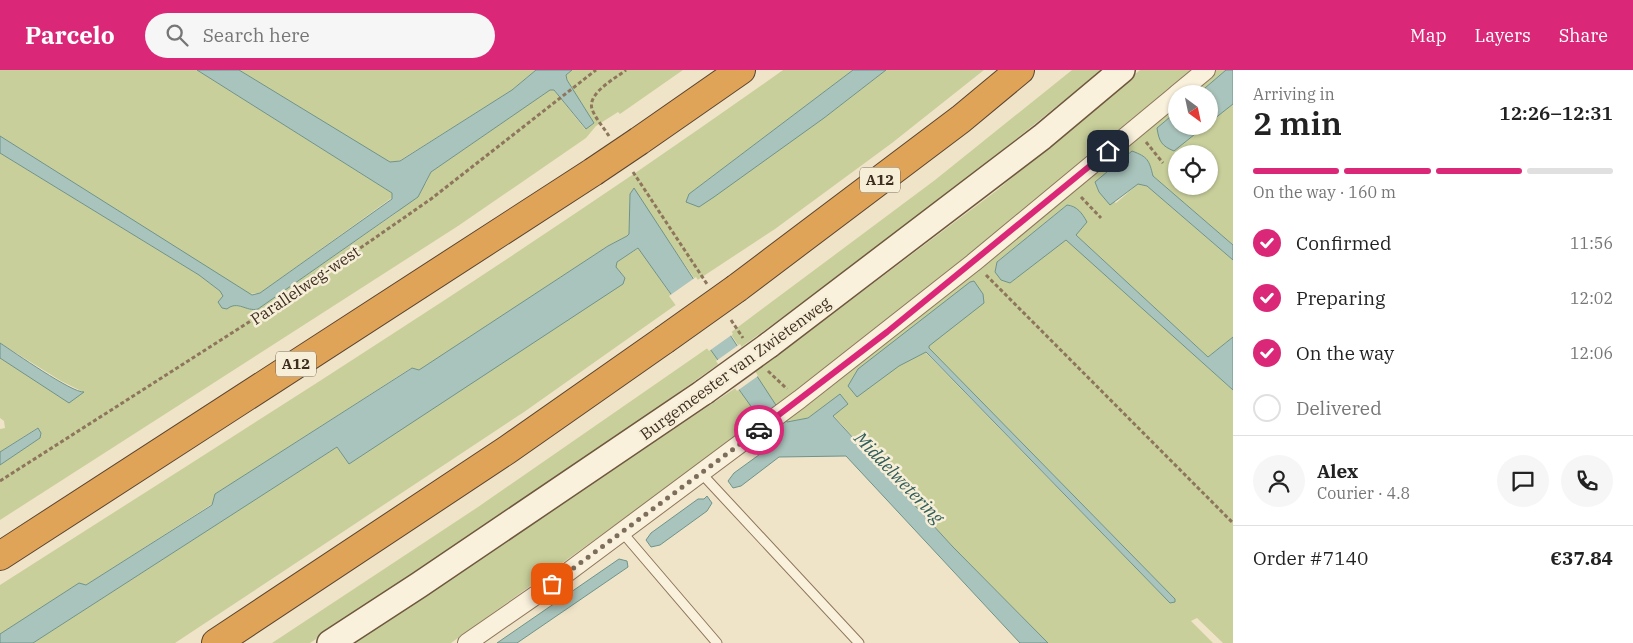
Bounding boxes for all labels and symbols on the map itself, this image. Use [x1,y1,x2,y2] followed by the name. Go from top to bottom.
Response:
[1168,85,1218,135] north arrow
[1087,130,1129,172] pin
[860,168,900,192] road number: A12
[247,241,364,329] street label: Parallelweg-west
[636,292,834,444] street label: Burgemeester van Zwietenweg
[276,352,316,376] road number: A12
[734,405,784,455] courier
[849,426,949,529] water label: Middelwetering
[531,563,573,605] pin

